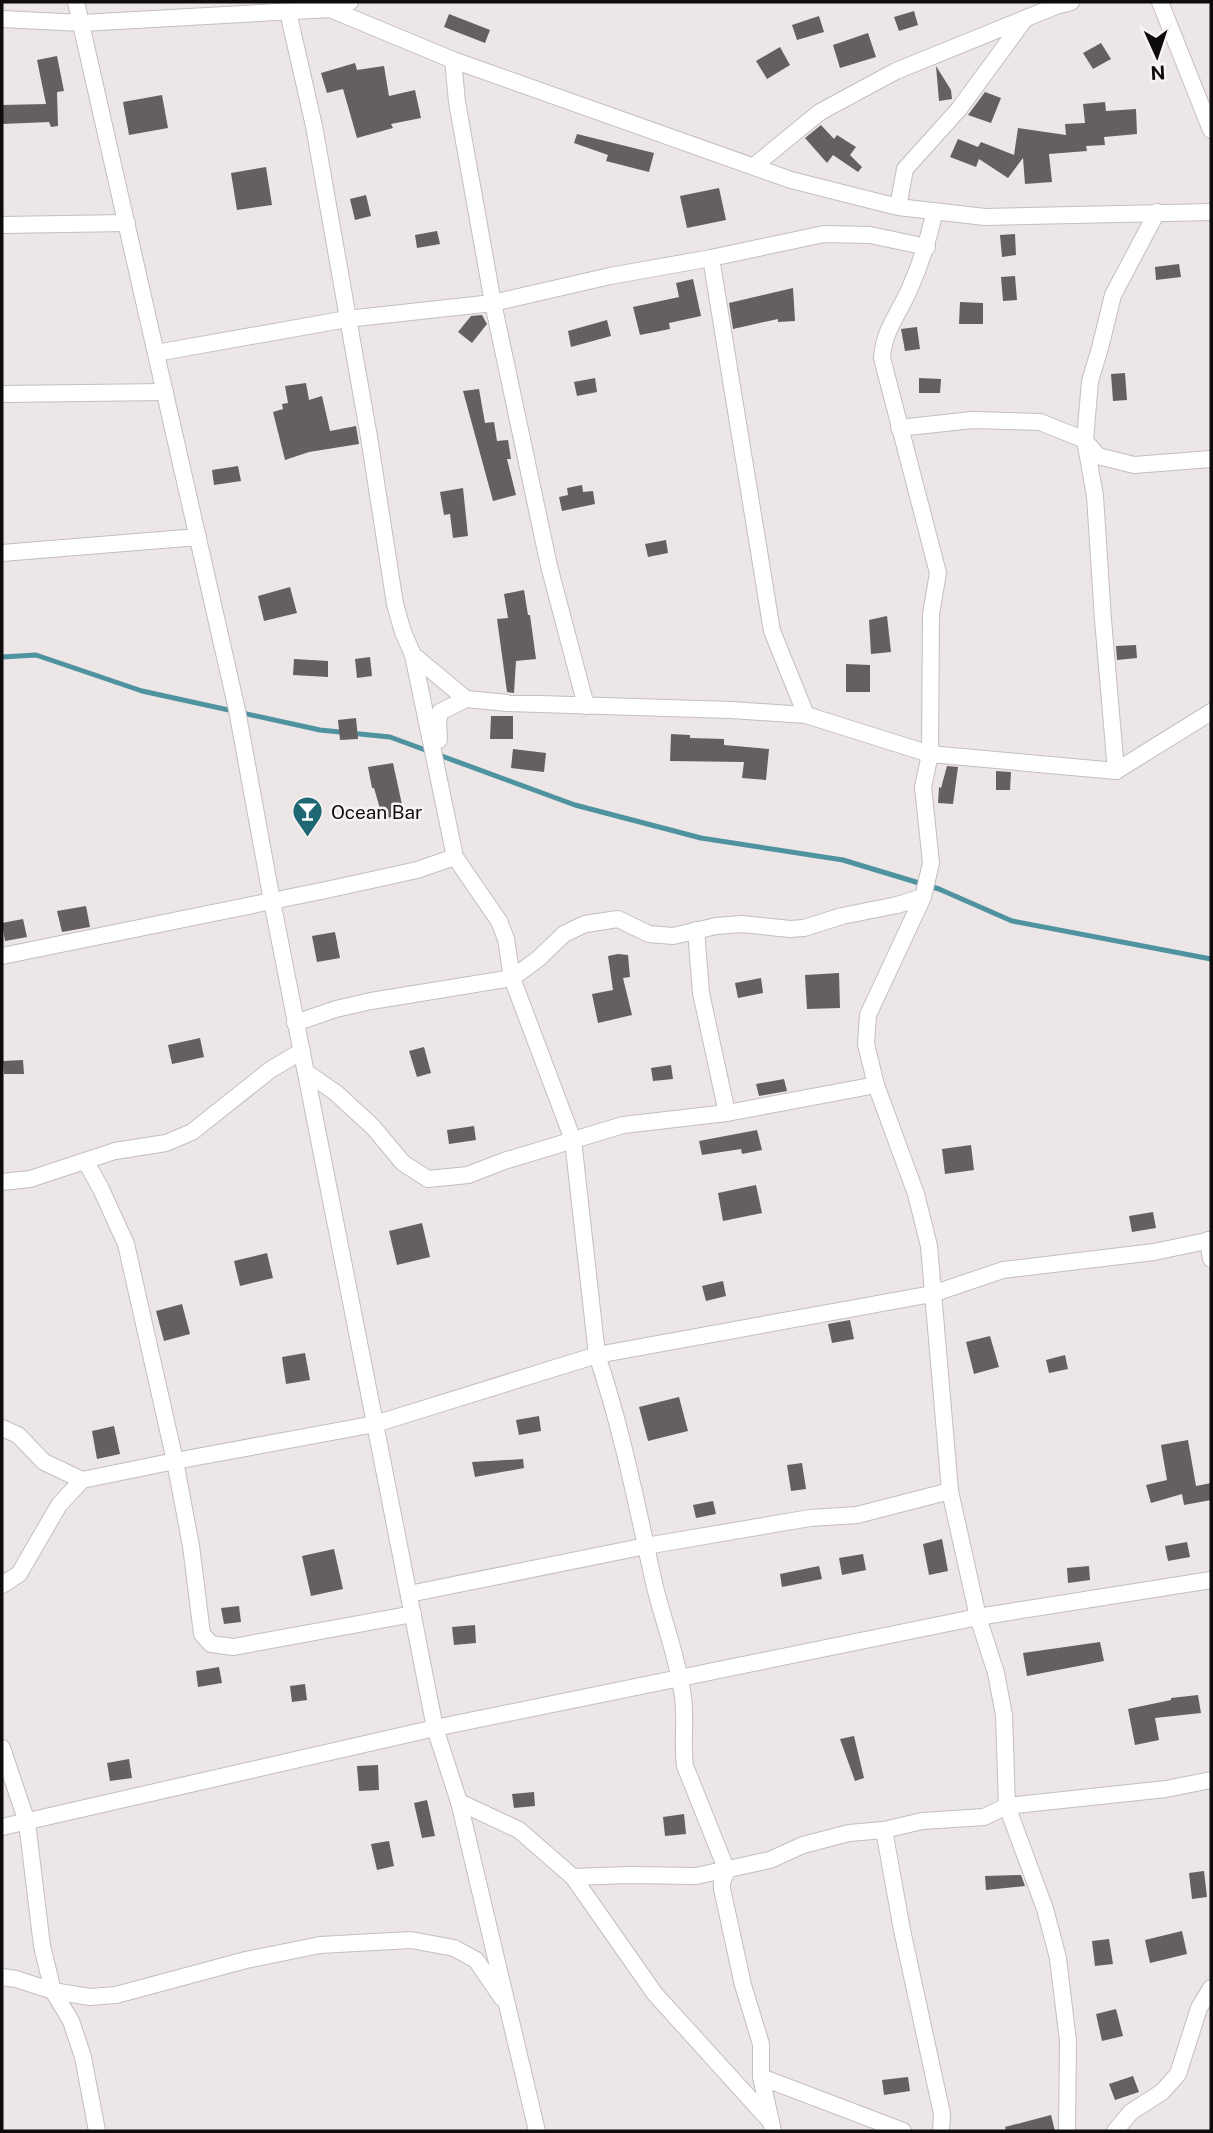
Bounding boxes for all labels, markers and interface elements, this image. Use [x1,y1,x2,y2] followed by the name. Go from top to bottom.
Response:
[1122,21,1192,91] north arrow
[1150,62,1166,84] text: N
[291,795,325,839] bar icon: Ocean Bar
[331,801,422,823] place label: Ocean Bar

